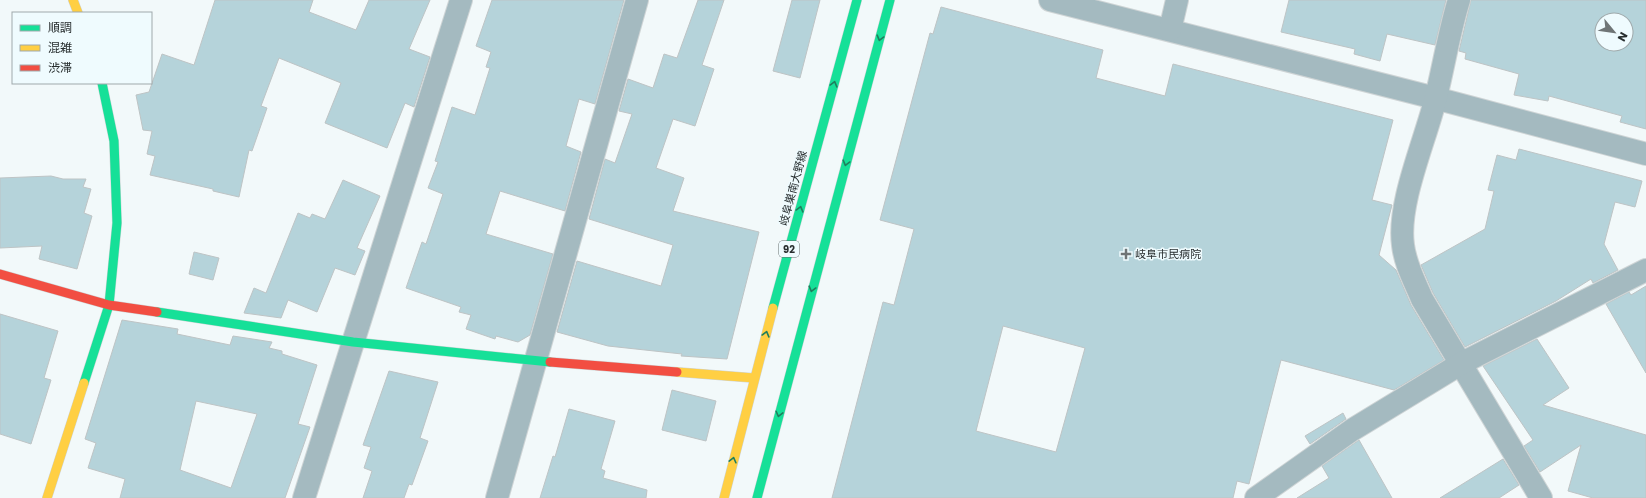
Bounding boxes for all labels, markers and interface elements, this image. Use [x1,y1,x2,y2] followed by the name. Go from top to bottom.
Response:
[12,12,152,84] legend
[1594,12,1634,52] north arrow
[48,19,72,36] text: 順調
[1614,29,1632,44] text: N
[876,34,884,41] one-way arrow
[48,39,72,56] text: 混雑
[48,59,72,76] text: 渋滞
[829,80,838,87] one-way arrow
[775,149,811,227] street label: 岐阜巣南大野線
[842,159,851,166] one-way arrow
[795,206,804,213] one-way arrow
[779,241,799,257] road number: 92
[1135,246,1201,262] place label: 岐阜市民病院
[1120,248,1132,260] marker: 岐阜市民病院
[808,285,817,292] one-way arrow
[761,331,770,338] one-way arrow
[775,411,784,418] one-way arrow
[728,457,737,464] one-way arrow

